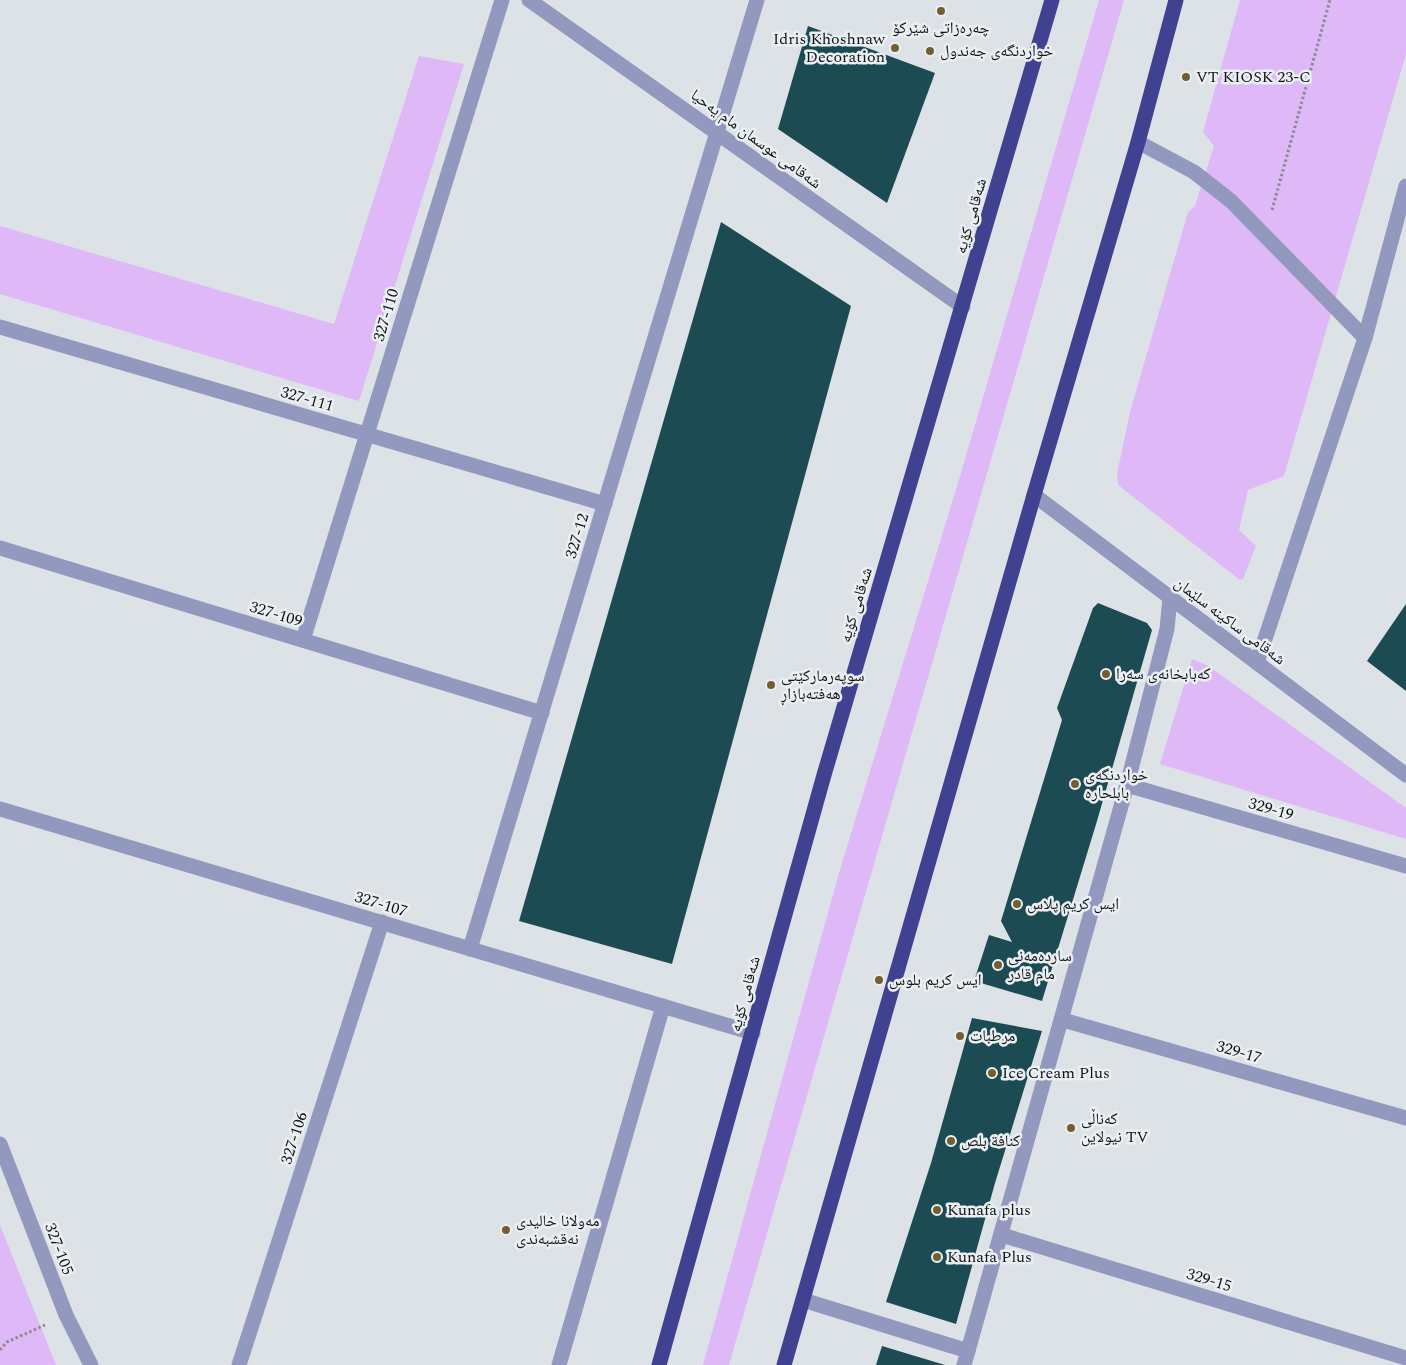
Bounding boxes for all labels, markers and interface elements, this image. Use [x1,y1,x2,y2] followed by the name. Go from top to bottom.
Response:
[935,5,947,17] marker: چەرەزاتی شێرکۆ
[892,16,990,40] place label: چەرەزاتی شێرکۆ
[773,27,886,69] place label: Idris Khoshnaw Decoration
[940,39,1054,63] place label: خواردنگەی جەندول
[889,42,901,54] marker: Idris Khoshnaw Decoration
[924,45,936,57] marker: خواردنگەی جەندول
[1196,65,1311,89] place label: VT KIOSK 23-C
[1180,71,1192,83] marker: VT KIOSK 23-C
[686,83,826,195] street label: شەقامی عوسمان مام یەحیا
[949,175,993,257] street label: شەقامی کۆیە
[367,286,405,344] street label: 327-110
[278,380,336,418] street label: 327-111
[559,510,595,562] street label: 327-12
[833,564,879,646] street label: شەقامی کۆیە
[1169,571,1291,671] street label: شەقامی ساکینە سلێمان
[247,595,305,633] street label: 327-109
[1116,662,1211,686] place label: کەبابخانەی سەرا
[780,664,865,706] place label: سوپەرمارکێتی هەفتەبازاڕ
[1100,668,1112,680] marker: کەبابخانەی سەرا
[765,679,777,691] marker: سوپەرمارکێتی هەفتەبازاڕ
[1085,763,1148,805] place label: خواردنگەی بابلحارە
[1069,778,1081,790] marker: خواردنگەی بابلحارە
[1246,791,1296,827] street label: 329-19
[352,885,410,923] street label: 327-107
[1027,892,1119,916] place label: ايس كريم پلاس
[1011,898,1023,910] marker: ايس كريم پلاس
[1007,944,1072,986] place label: ساردەمەنی مام قادر
[723,953,767,1035] street label: شەقامی کۆیە
[992,959,1004,971] marker: ساردەمەنی مام قادر
[889,968,982,992] place label: ايس كريم بلوس
[873,974,885,986] marker: ايس كريم بلوس
[970,1024,1015,1048] place label: مرطبات
[954,1030,966,1042] marker: مرطبات
[1214,1034,1264,1070] street label: 329-17
[1002,1061,1110,1085] place label: Ice Cream Plus
[986,1067,998,1079] marker: Ice Cream Plus
[1081,1107,1149,1149] place label: کەناڵی نیولاین TV
[274,1109,314,1167] street label: 327-106
[1065,1122,1077,1134] marker: کەناڵی نیولاین TV
[961,1129,1021,1153] place label: كنافة بلص
[945,1135,957,1147] marker: كنافة بلص
[947,1198,1031,1222] place label: Kunafa plus
[931,1204,943,1216] marker: Kunafa plus
[516,1209,600,1251] place label: مەولانا خالیدی نەقشبەندی
[38,1219,80,1279] street label: 327-105
[500,1224,512,1236] marker: مەولانا خالیدی نەقشبەندی
[947,1245,1032,1269] place label: Kunafa Plus
[931,1251,943,1263] marker: Kunafa Plus
[1183,1262,1235,1298] street label: 329-15

